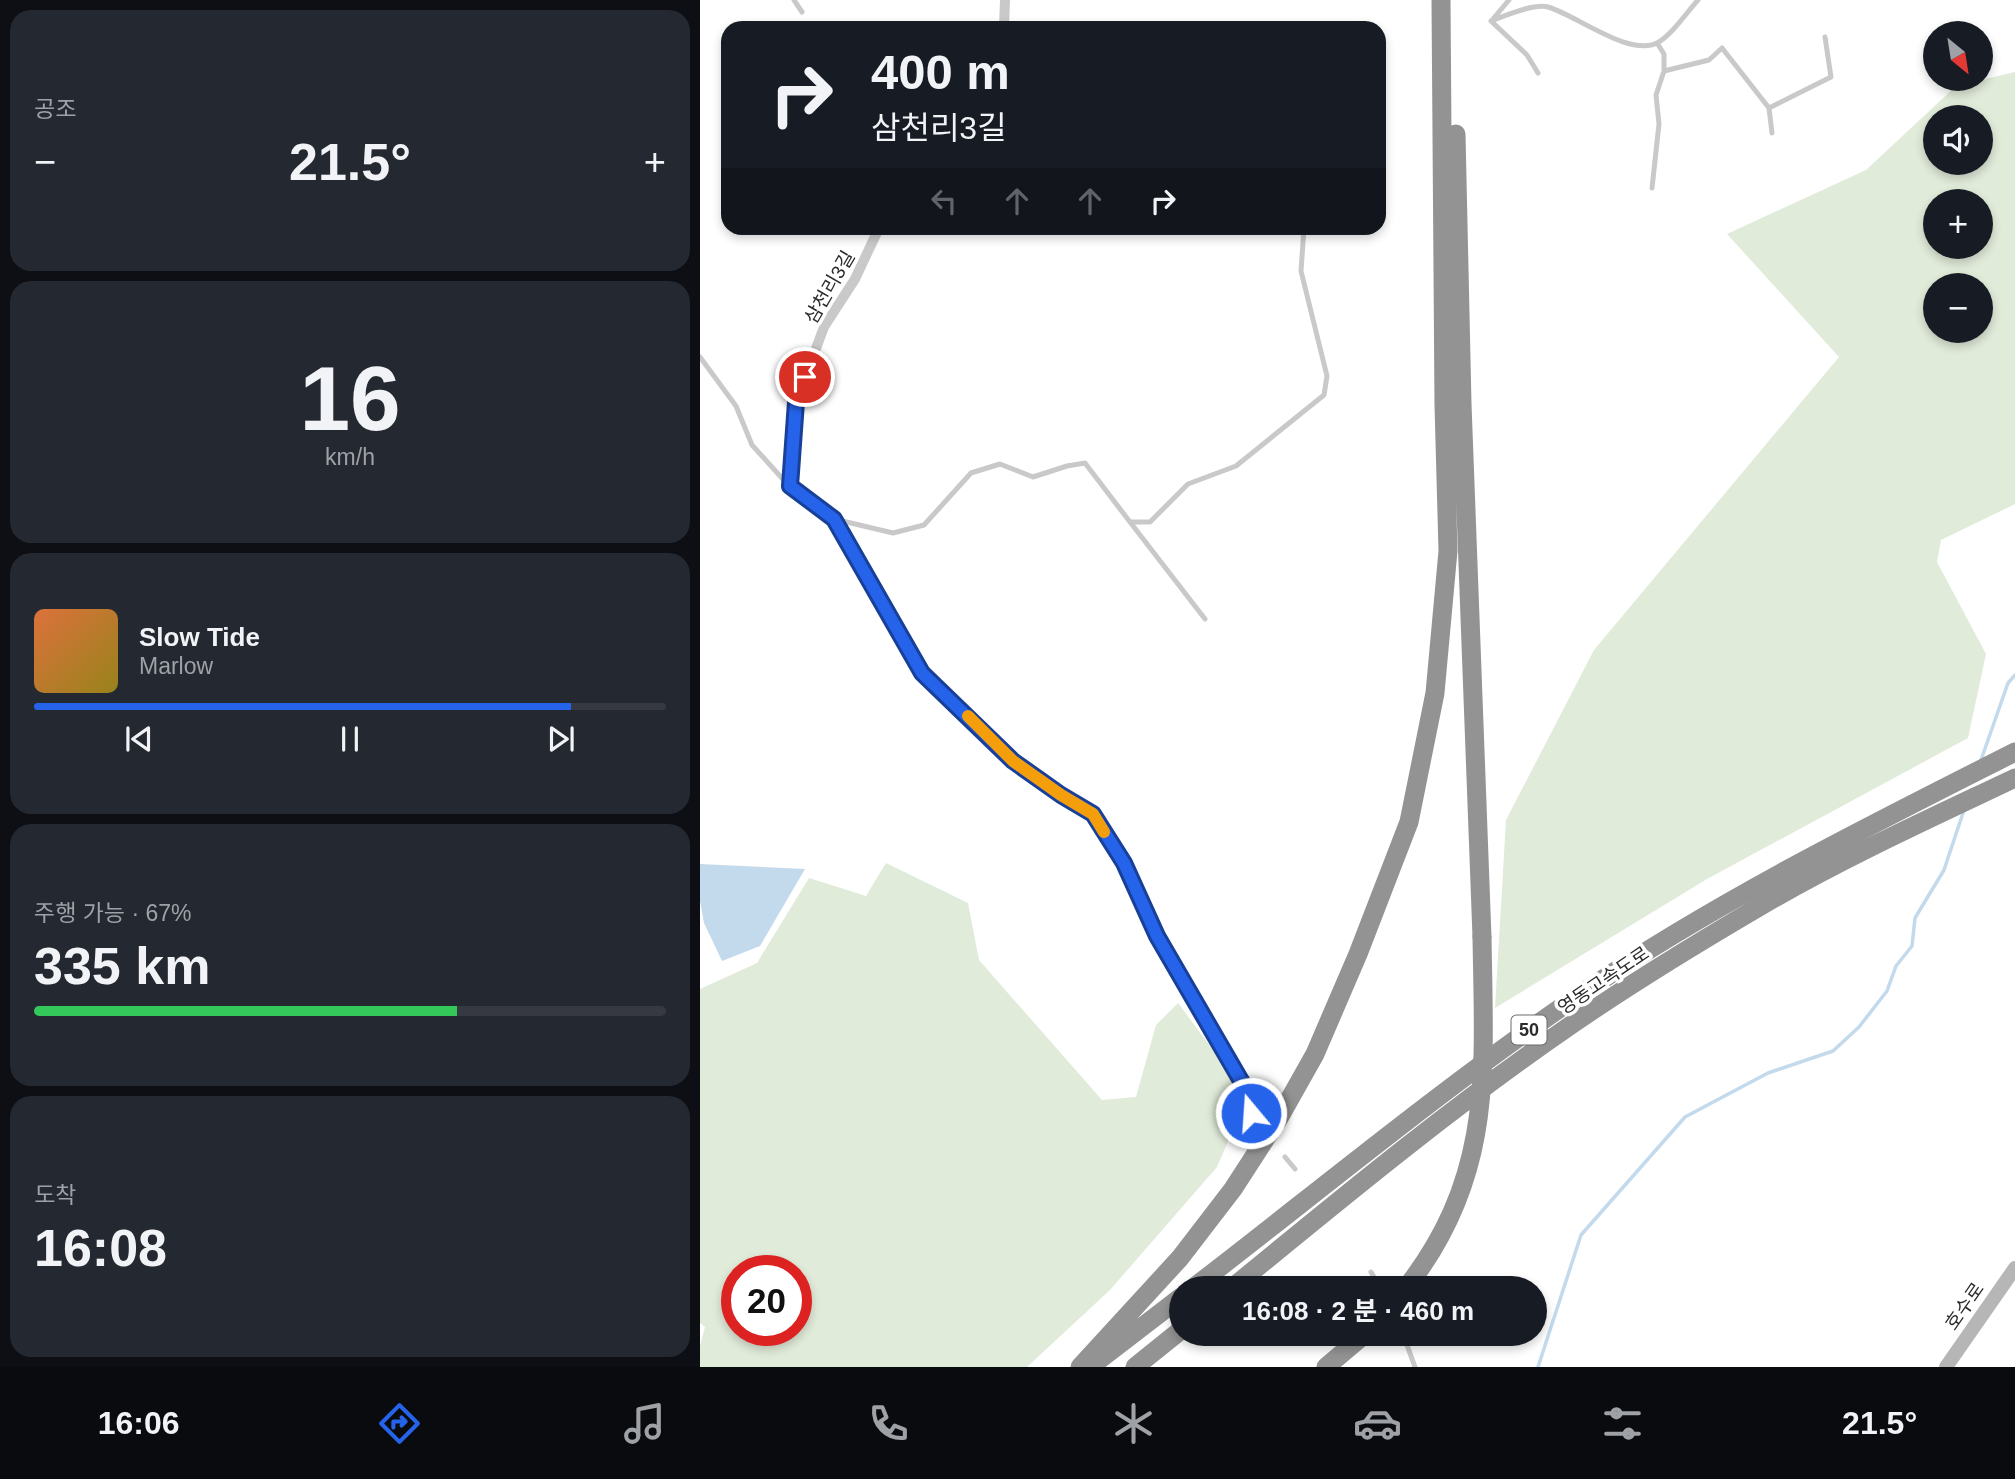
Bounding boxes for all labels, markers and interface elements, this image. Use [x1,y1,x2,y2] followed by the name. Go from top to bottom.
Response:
[1923,21,1993,91] north arrow
[1923,21,1993,343] map controls
[871,45,1010,99] text: 400 m
[756,49,847,140] icon: right
[34,96,76,122] text: 공조
[1923,105,1993,175] button: sound
[871,110,1007,146] text: 삼천리3길
[289,133,411,191] text: 21.5°
[34,141,56,183] text: −
[644,141,666,183] text: +
[925,182,963,220] icon: left
[998,182,1036,220] icon: ahead
[1071,182,1109,220] icon: ahead
[1144,182,1182,220] icon: right
[1923,189,1993,259] button: +
[800,247,859,327] street label: 삼천리3길
[1923,273,1993,343] button: −
[775,347,835,407] pin
[299,348,401,449] text: 16
[786,358,824,396] icon: arrive
[325,444,375,470] text: km/h
[139,622,260,652] text: Slow Tide
[139,653,213,679] text: Marlow
[120,720,158,758] icon: previous
[331,720,369,758] icon: pause
[542,720,580,758] icon: next
[34,900,192,926] text: 주행 가능 · 67%
[34,937,210,995] text: 335 km
[1554,942,1653,1018] street label: 영동고속도로
[1512,1015,1546,1044] road number: 50
[1214,1076,1288,1150] position arrow
[34,1182,76,1208] text: 도착
[34,1219,167,1277] text: 16:08
[721,1255,812,1346] speed limit sign: 20
[1941,1279,1988,1334] street label: 호수로
[1242,1296,1474,1326] text: 16:08 · 2 분 · 460 m
[375,1399,424,1448] icon: directions
[620,1399,669,1448] icon: music
[864,1399,913,1448] icon: phone
[1109,1399,1158,1448] icon: climate
[1353,1399,1402,1448] icon: car
[1598,1399,1647,1448] icon: filters
[98,1405,180,1441] text: 16:06
[1842,1405,1917,1441] text: 21.5°

